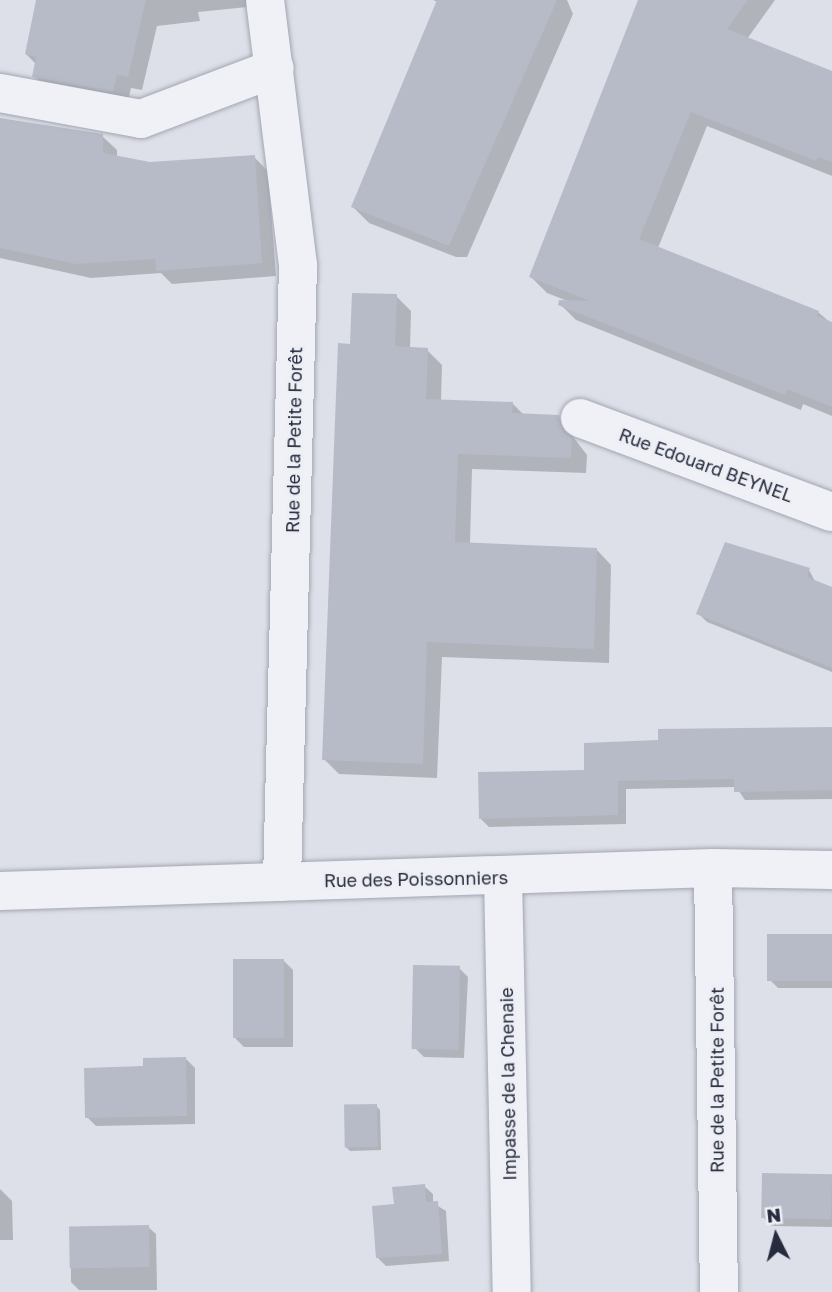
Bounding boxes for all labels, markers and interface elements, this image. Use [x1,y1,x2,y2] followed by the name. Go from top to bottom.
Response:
[282,347,306,533] street label: Rue de la Petite Forêt
[616,423,796,507] street label: Rue Edouard BEYNEL
[324,867,508,891] street label: Rue des Poissonniers
[496,987,520,1181] street label: Impasse de la Chenaie
[706,987,728,1173] street label: Rue de la Petite Forêt
[741,1201,811,1271] north arrow
[765,1202,782,1227] text: N

